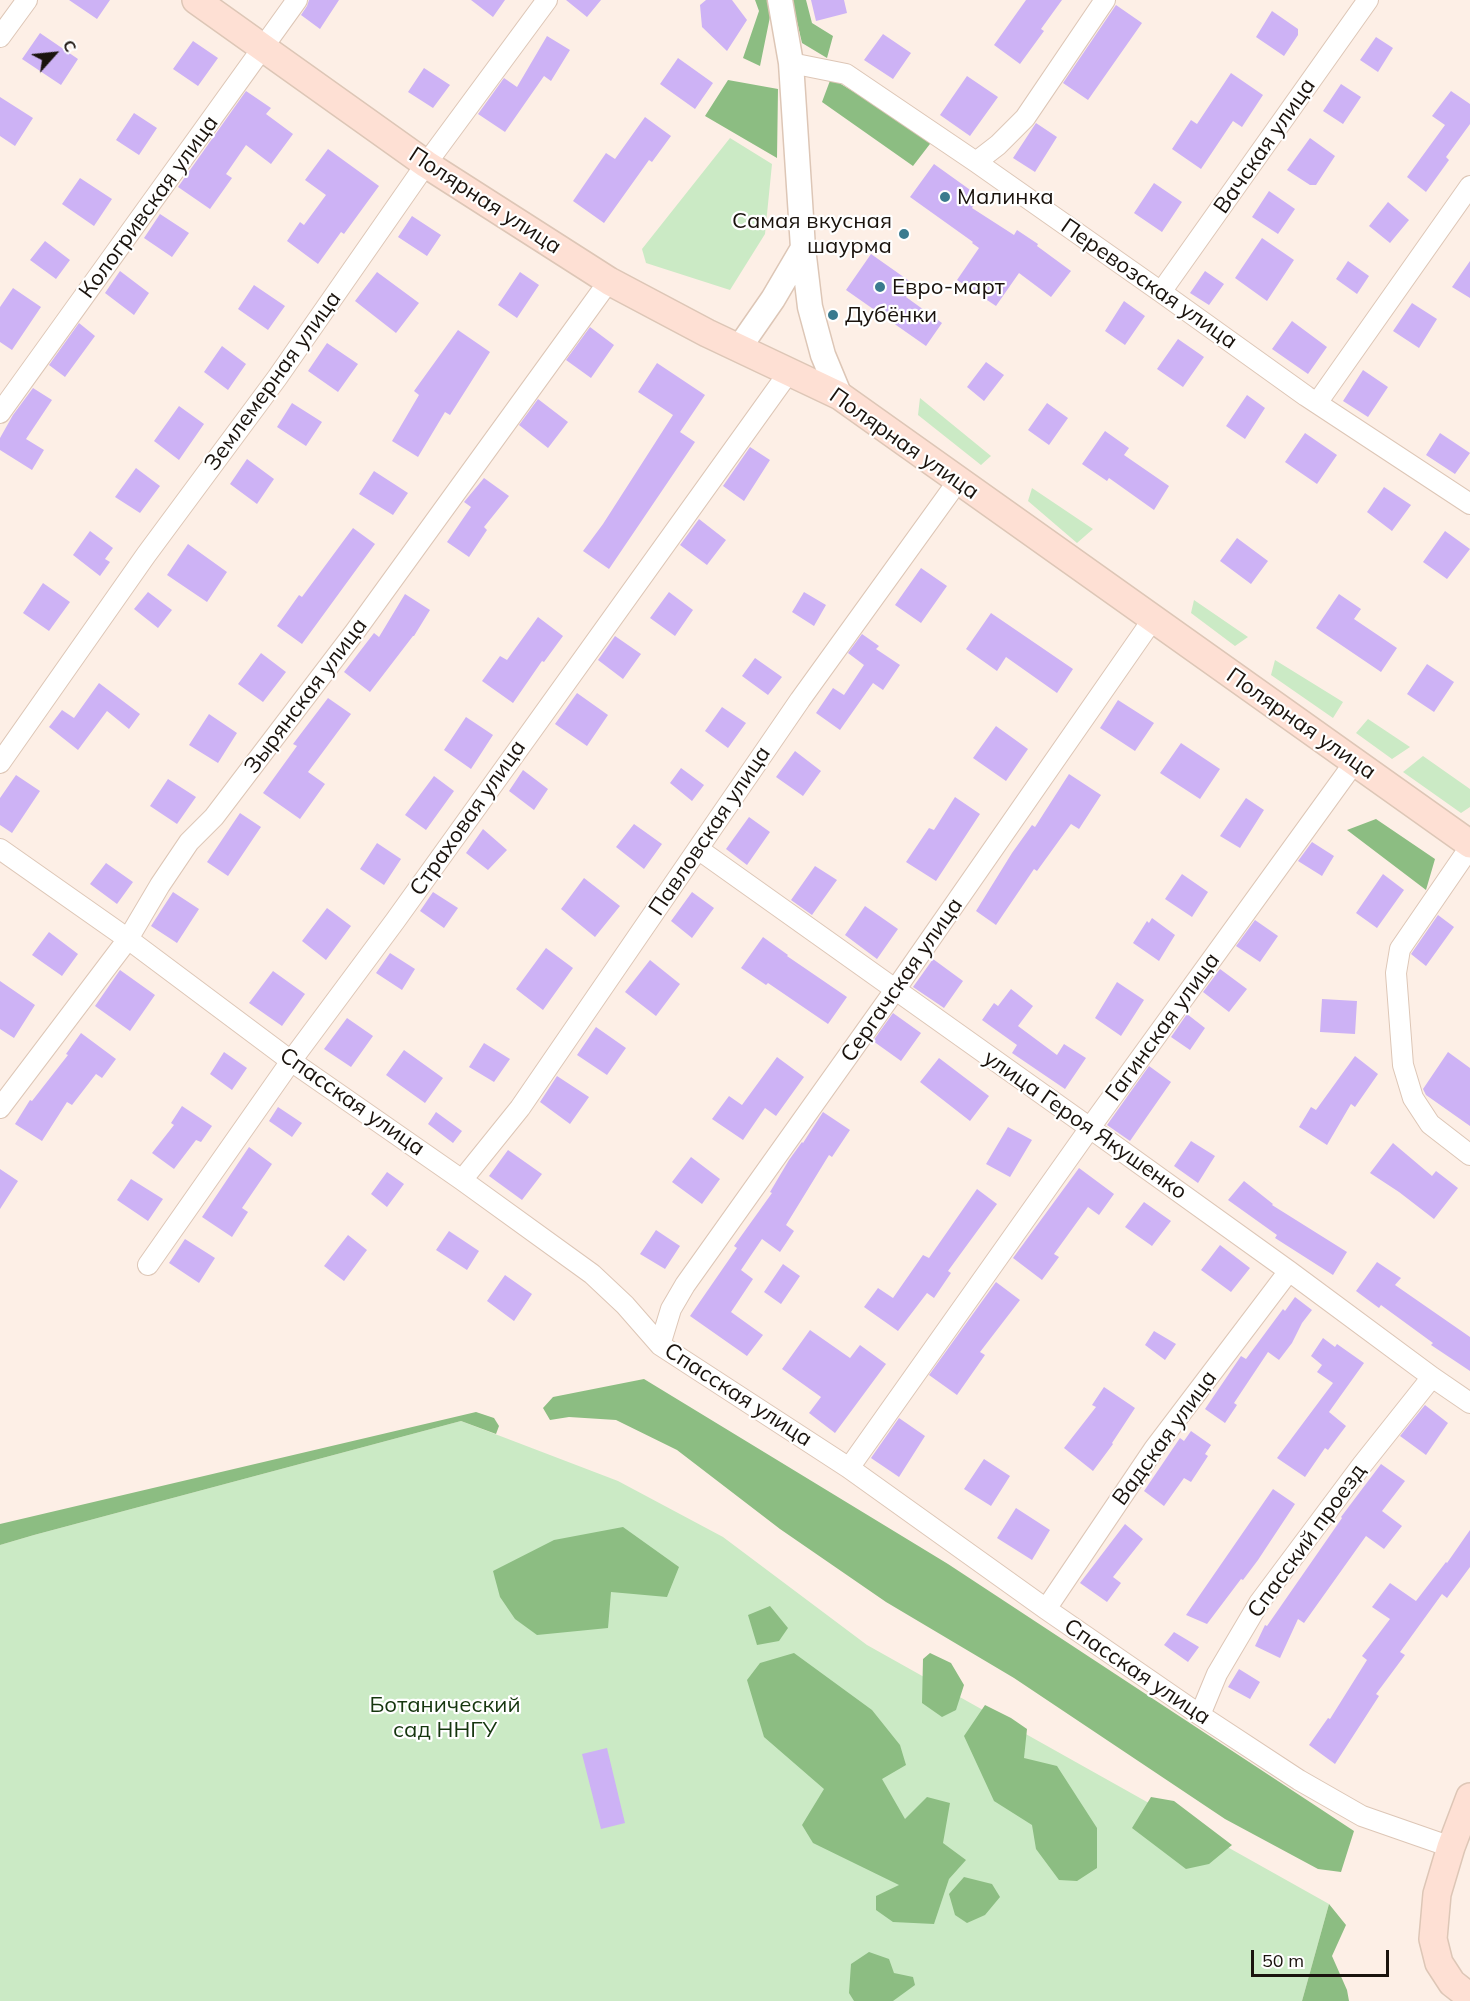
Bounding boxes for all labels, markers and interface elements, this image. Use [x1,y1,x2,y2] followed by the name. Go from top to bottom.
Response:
[24,24,84,84] north arrow
[59,36,81,55] text: С
[1209,73,1321,219] street label: Вачская улица
[74,110,224,304] street label: Кологривская улица
[404,142,566,260] street label: Полярная улица
[957,184,1054,210] place label: Малинка
[938,190,952,204] marker: Малинка
[732,208,892,260] place label: Самая вкусная шаурма
[1056,213,1242,355] street label: Перевозская улица
[897,227,911,241] marker: Самая вкусная шаурма
[892,274,1005,300] place label: Евро-март
[873,280,887,294] marker: Евро-март
[199,286,347,476] street label: Землемерная улица
[845,302,937,328] place label: Дубёнки
[826,308,840,322] marker: Дубёнки
[824,383,984,505] street label: Полярная улица
[239,613,373,779] street label: Зырянская улица
[1221,663,1381,785] street label: Полярная улица
[404,735,532,901] street label: Страховая улица
[643,741,777,921] street label: Павловская улица
[835,893,969,1067] street label: Сергачская улица
[1100,948,1226,1106] street label: Гагинская улица
[274,1042,430,1162] street label: Спасская улица
[978,1045,1192,1205] street label: улица Героя Якушенко
[659,1337,817,1453] street label: Спасская улица
[1107,1365,1223,1511] street label: Вадская улица
[1242,1459,1372,1623] street label: Спасский проезд
[1059,1613,1215,1731] street label: Спасская улица
[369,1692,521,1744] park label: Ботанический сад ННГУ
[1254,1938,1392,1976] scale bar
[1262,1949,1304,1972] text: 50 m

